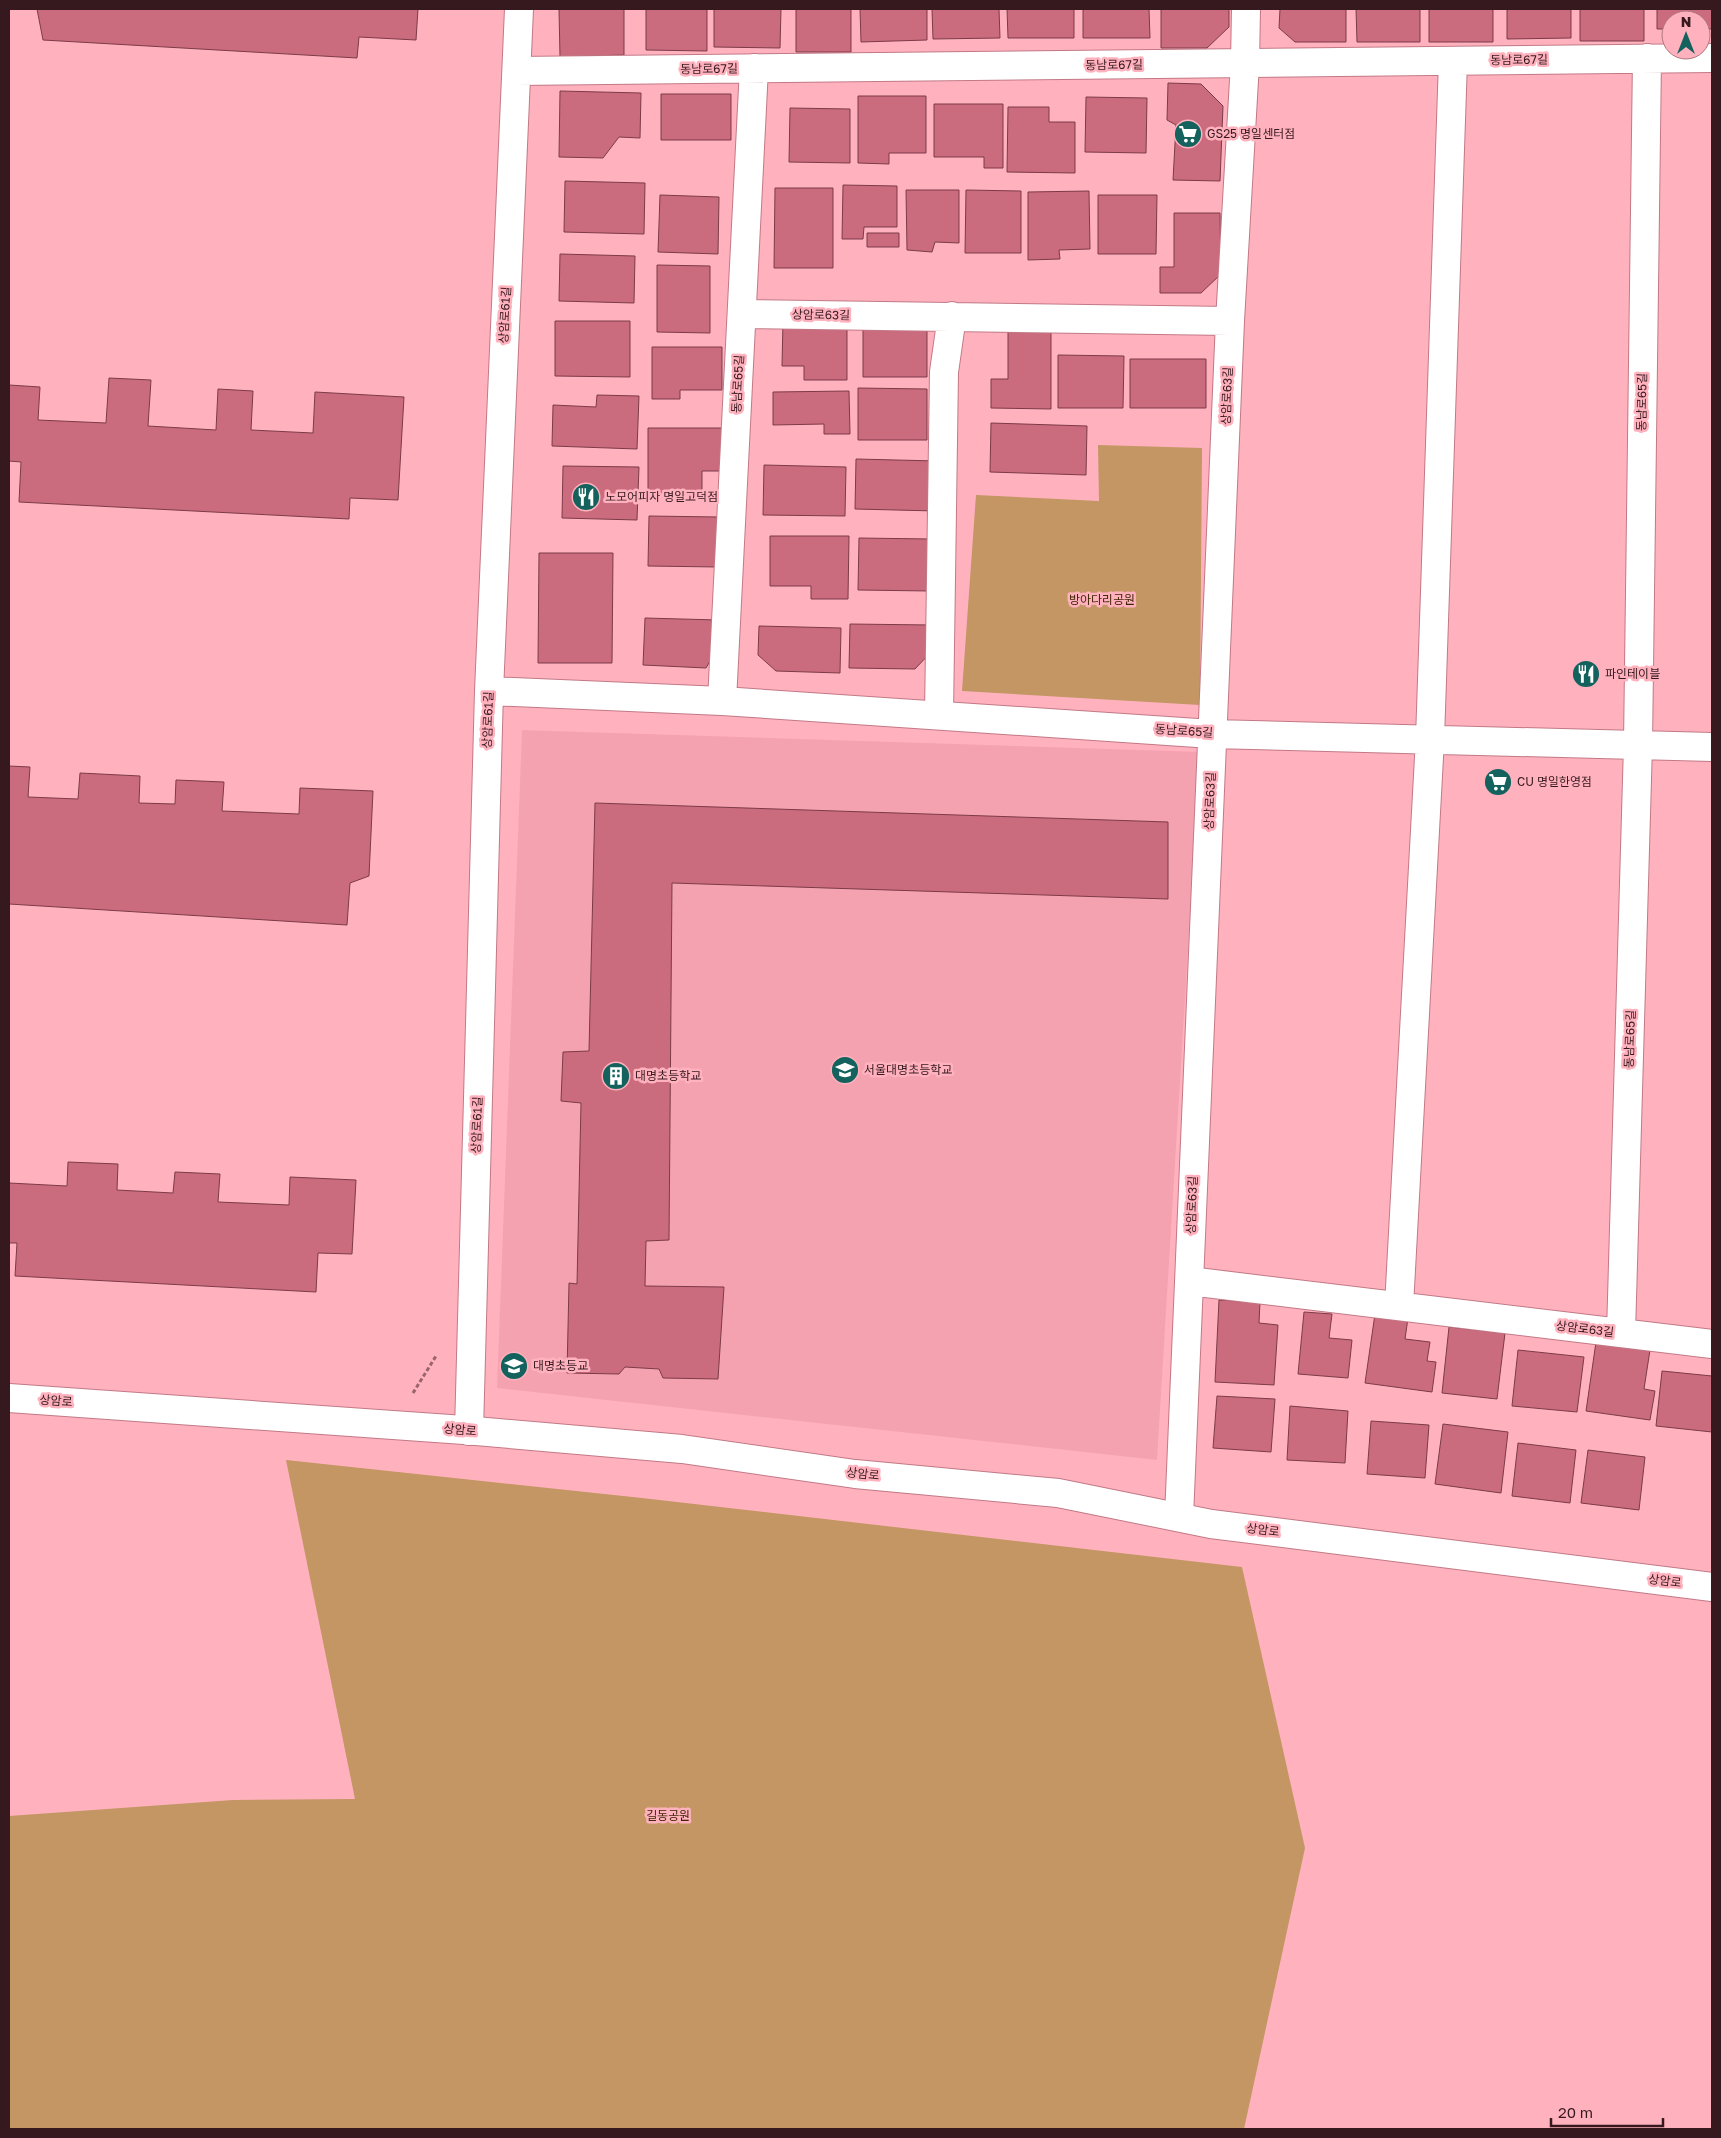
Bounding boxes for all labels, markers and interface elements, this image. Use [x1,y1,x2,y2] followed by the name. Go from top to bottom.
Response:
[1661,10,1711,60] north arrow
[1681,13,1691,30] text: N
[1490,51,1548,68] street label: 동남로67길
[1085,56,1143,73] street label: 동남로67길
[680,60,738,77] street label: 동남로67길
[1173,119,1203,149] supermarket icon: GS25 명일센터점
[1207,126,1295,141] place label: GS25 명일센터점
[496,286,513,344] street label: 상암로61길
[792,306,850,323] street label: 상암로63길
[728,354,747,414] street label: 동남로65길
[1218,367,1235,425] street label: 상암로63길
[1633,373,1650,431] street label: 동남로65길
[571,482,601,512] restaurant icon: 노모어피자 명일고덕점
[605,489,718,504] place label: 노모어피자 명일고덕점
[1069,592,1135,607] park label: 방아다리공원
[1571,659,1601,689] restaurant icon: 파인테이블
[1605,666,1660,681] place label: 파인테이블
[479,691,496,749] street label: 상암로61길
[1154,721,1214,740] street label: 동남로65길
[1483,767,1513,797] supermarket icon: CU 명일한영점
[1201,772,1218,830] street label: 상암로63길
[1517,774,1592,789] place label: CU 명일한영점
[1621,1010,1638,1068] street label: 동남로65길
[830,1055,860,1085] school or university icon: 서울대명초등학교
[601,1061,631,1091] building icon: 대명초등학교
[864,1062,952,1077] place label: 서울대명초등학교
[635,1068,701,1083] place label: 대명초등학교
[468,1096,485,1154] street label: 상암로61길
[1183,1176,1200,1234] street label: 상암로63길
[1555,1317,1615,1340] street label: 상암로63길
[499,1351,529,1381] school or university icon: 대명초등교
[533,1358,588,1373] place label: 대명초등교
[39,1392,73,1409] street label: 상암로
[443,1421,477,1438] street label: 상암로
[846,1464,880,1483] street label: 상암로
[1246,1520,1280,1539] street label: 상암로
[1648,1571,1682,1590] street label: 상암로
[646,1808,690,1823] park label: 길동공원
[1551,2096,1664,2128] scale bar
[1558,2103,1593,2121] text: 20 m

